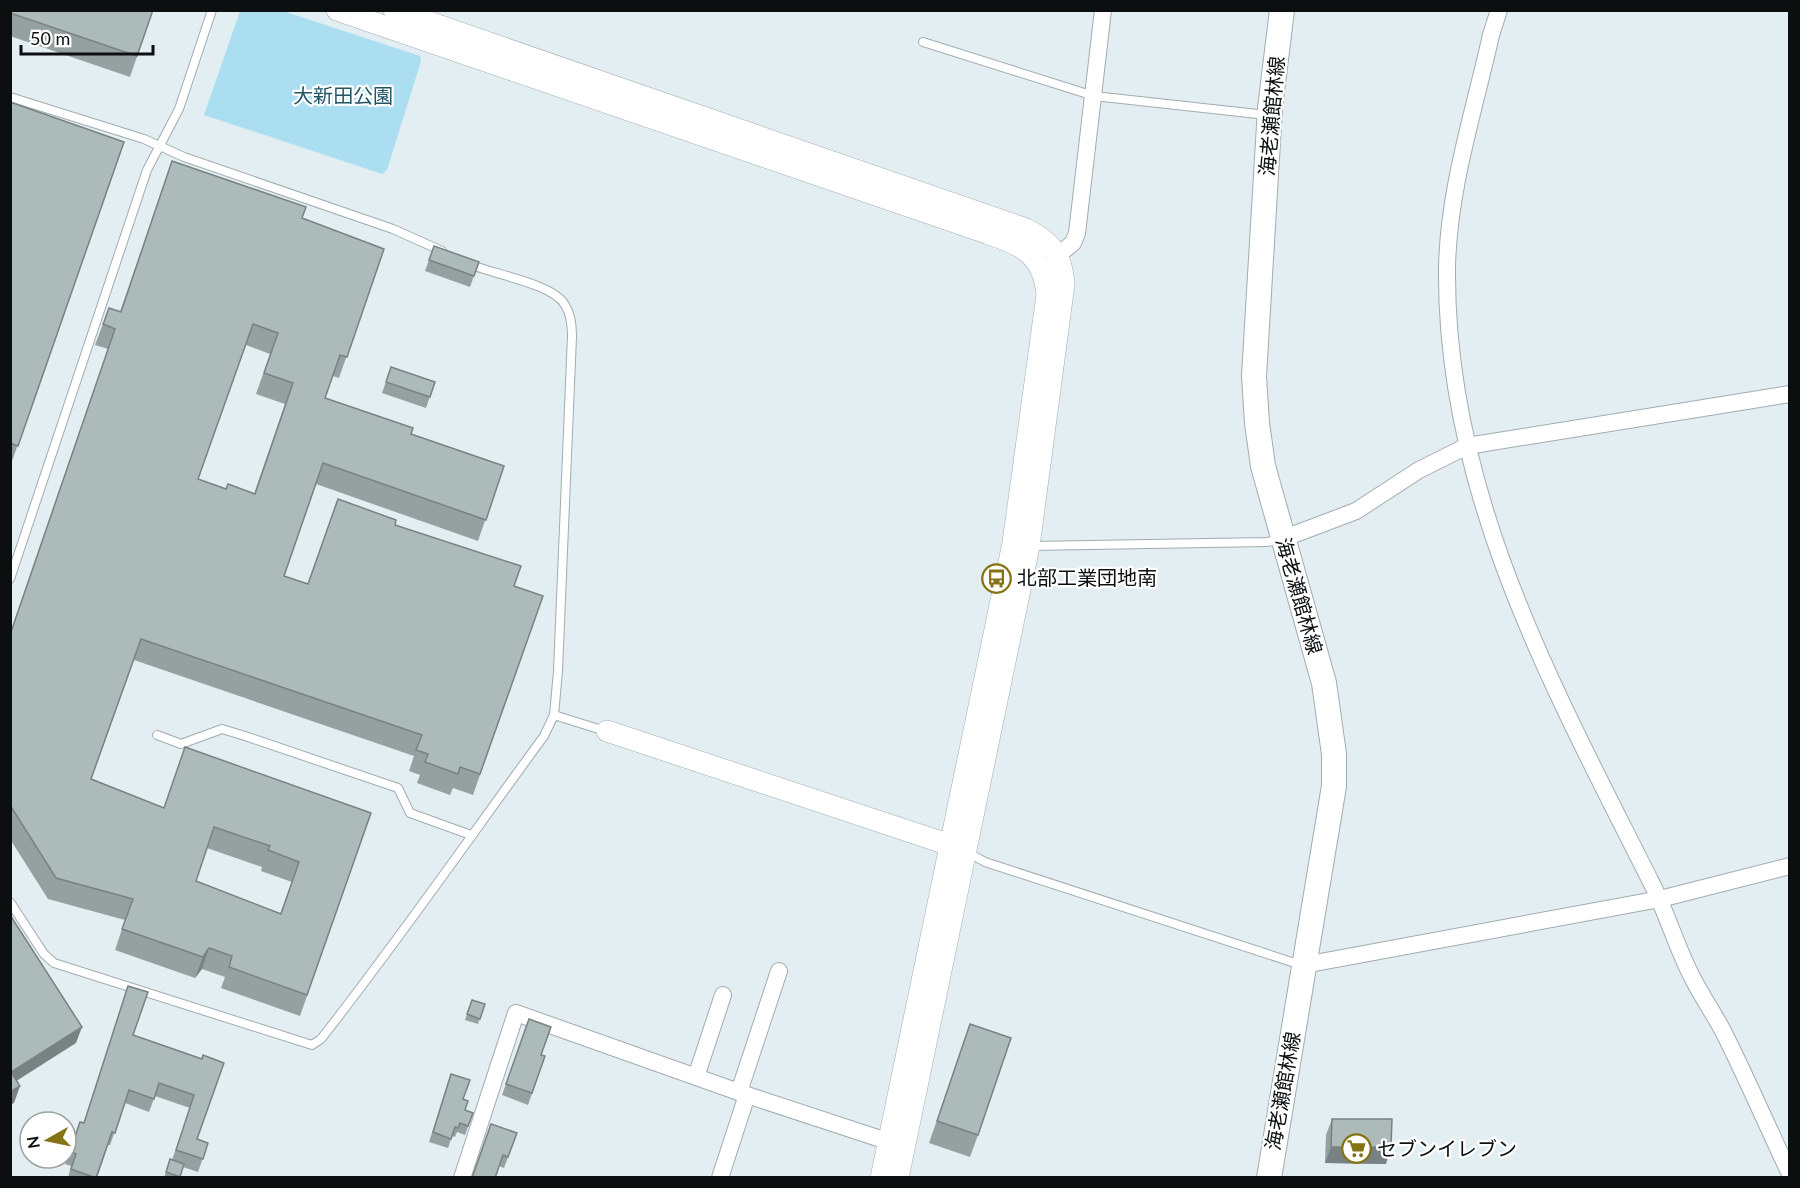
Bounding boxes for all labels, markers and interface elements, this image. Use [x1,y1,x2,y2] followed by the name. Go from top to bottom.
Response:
[21,18,153,56] scale bar
[30,27,70,49] text: 50 m
[1254,55,1288,177] street label: 海老瀬館林線
[293,83,393,107] park label: 大新田公園
[1272,535,1328,657] street label: 海老瀬館林線
[980,562,1012,594] bus stop icon: 北部工業団地南
[1017,565,1157,589] place label: 北部工業団地南
[1260,1030,1304,1152] street label: 海老瀬館林線
[18,1110,78,1170] north arrow
[1340,1133,1372,1165] supermarket icon: セブンイレブン
[22,1135,43,1150] text: N
[1377,1136,1517,1160] place label: セブンイレブン

